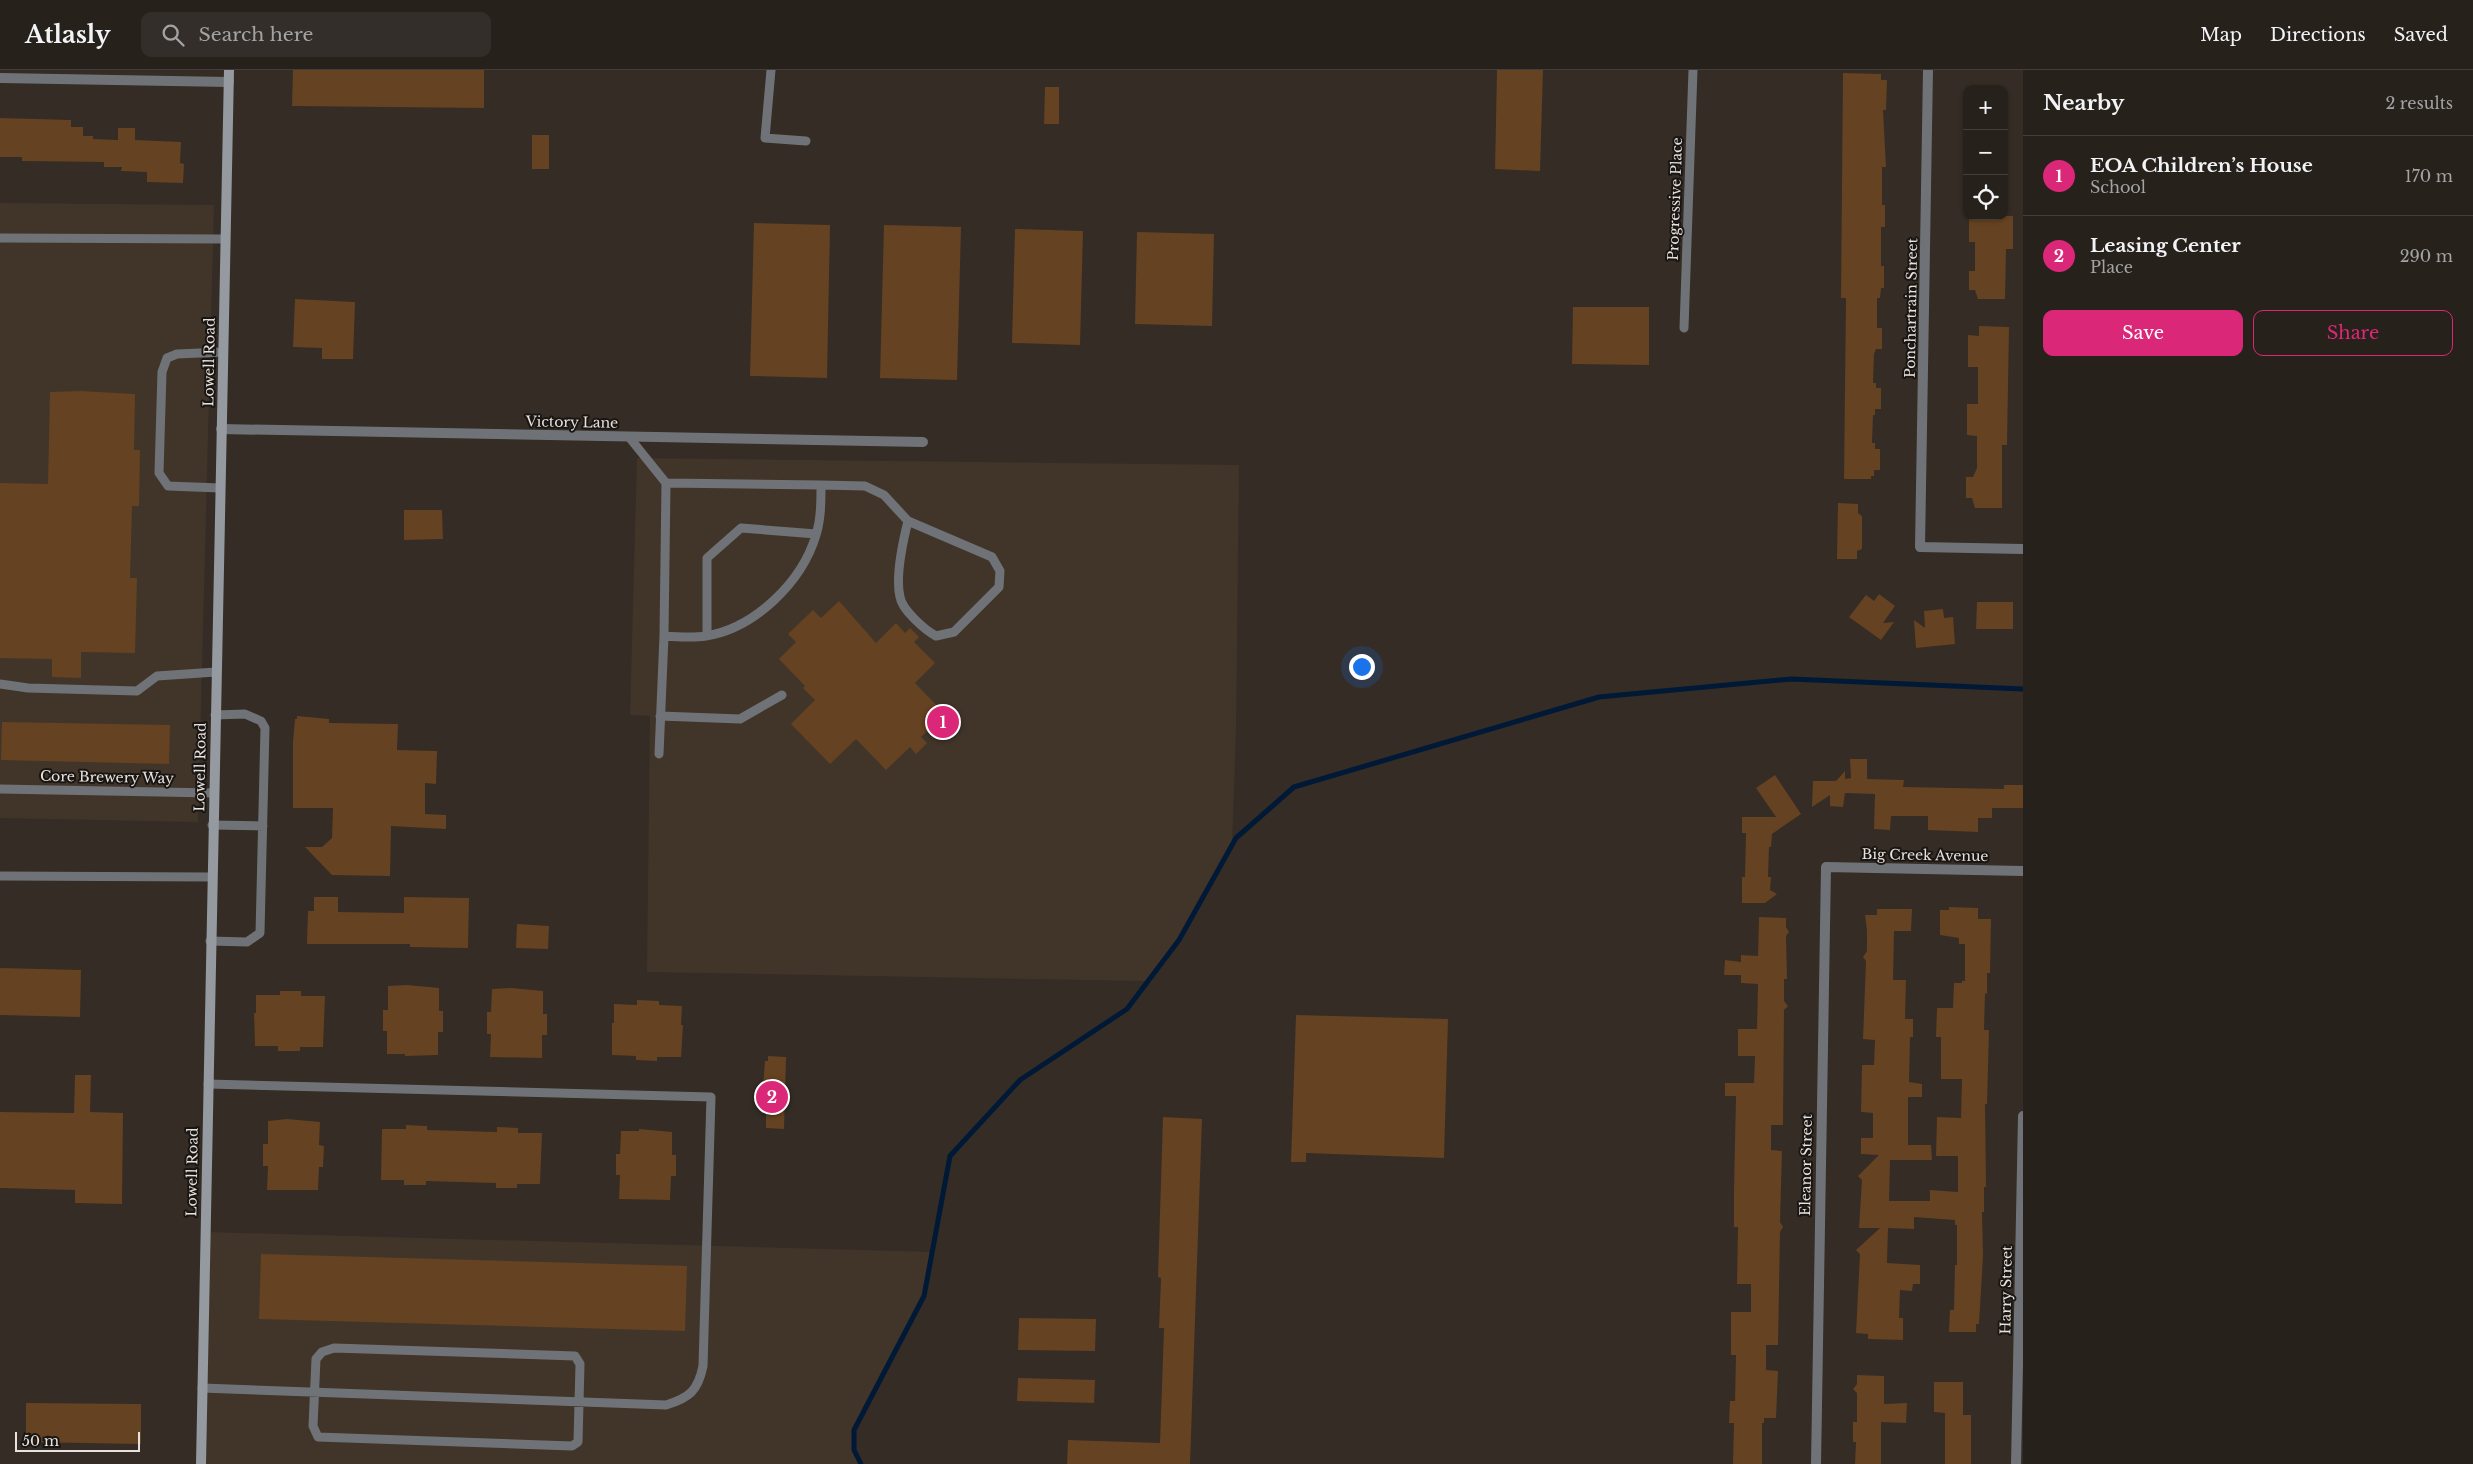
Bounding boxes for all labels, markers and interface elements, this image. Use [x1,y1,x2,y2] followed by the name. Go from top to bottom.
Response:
[141,12,491,57] search box
[25,20,111,49] text: Atlasly
[159,21,187,49] icon: search
[199,23,314,46] text: Search here
[2200,24,2242,46] text: Map
[2270,24,2366,46] text: Directions
[2394,24,2448,46] text: Saved
[1963,85,2008,220] map controls
[1963,85,2008,130] button: +
[2043,90,2124,116] text: Nearby
[2385,93,2453,113] text: 2 results
[1963,130,2008,175] button: −
[1664,137,1686,261] street label: Progressive Place
[2090,154,2313,177] text: EOA Children’s House
[2056,166,2062,186] text: 1
[2405,166,2453,186] text: 170 m
[1963,175,2008,220] button: locate
[2090,177,2146,197] text: School
[2090,234,2241,257] text: Leasing Center
[1901,237,1921,378] street label: Ponchartrain Street
[2054,246,2064,266] text: 2
[2400,246,2453,266] text: 290 m
[2090,257,2133,277] text: Place
[2043,310,2243,356] button: Save
[2253,310,2453,356] button: Share
[199,317,219,407] street label: Lowell Road
[525,412,618,432] street label: Victory Lane
[1349,654,1375,680] your location
[927,703,959,741] pin: 1
[190,722,210,812] street label: Lowell Road
[40,767,174,787] street label: Core Brewery Way
[1861,845,1989,865] street label: Big Creek Avenue
[756,1078,788,1116] pin: 2
[1796,1113,1816,1216] street label: Eleanor Street
[182,1127,202,1217] street label: Lowell Road
[1996,1245,2016,1335] street label: Harry Street
[15,1429,140,1452] scale bar
[22,1432,59,1450] text: 50 m

